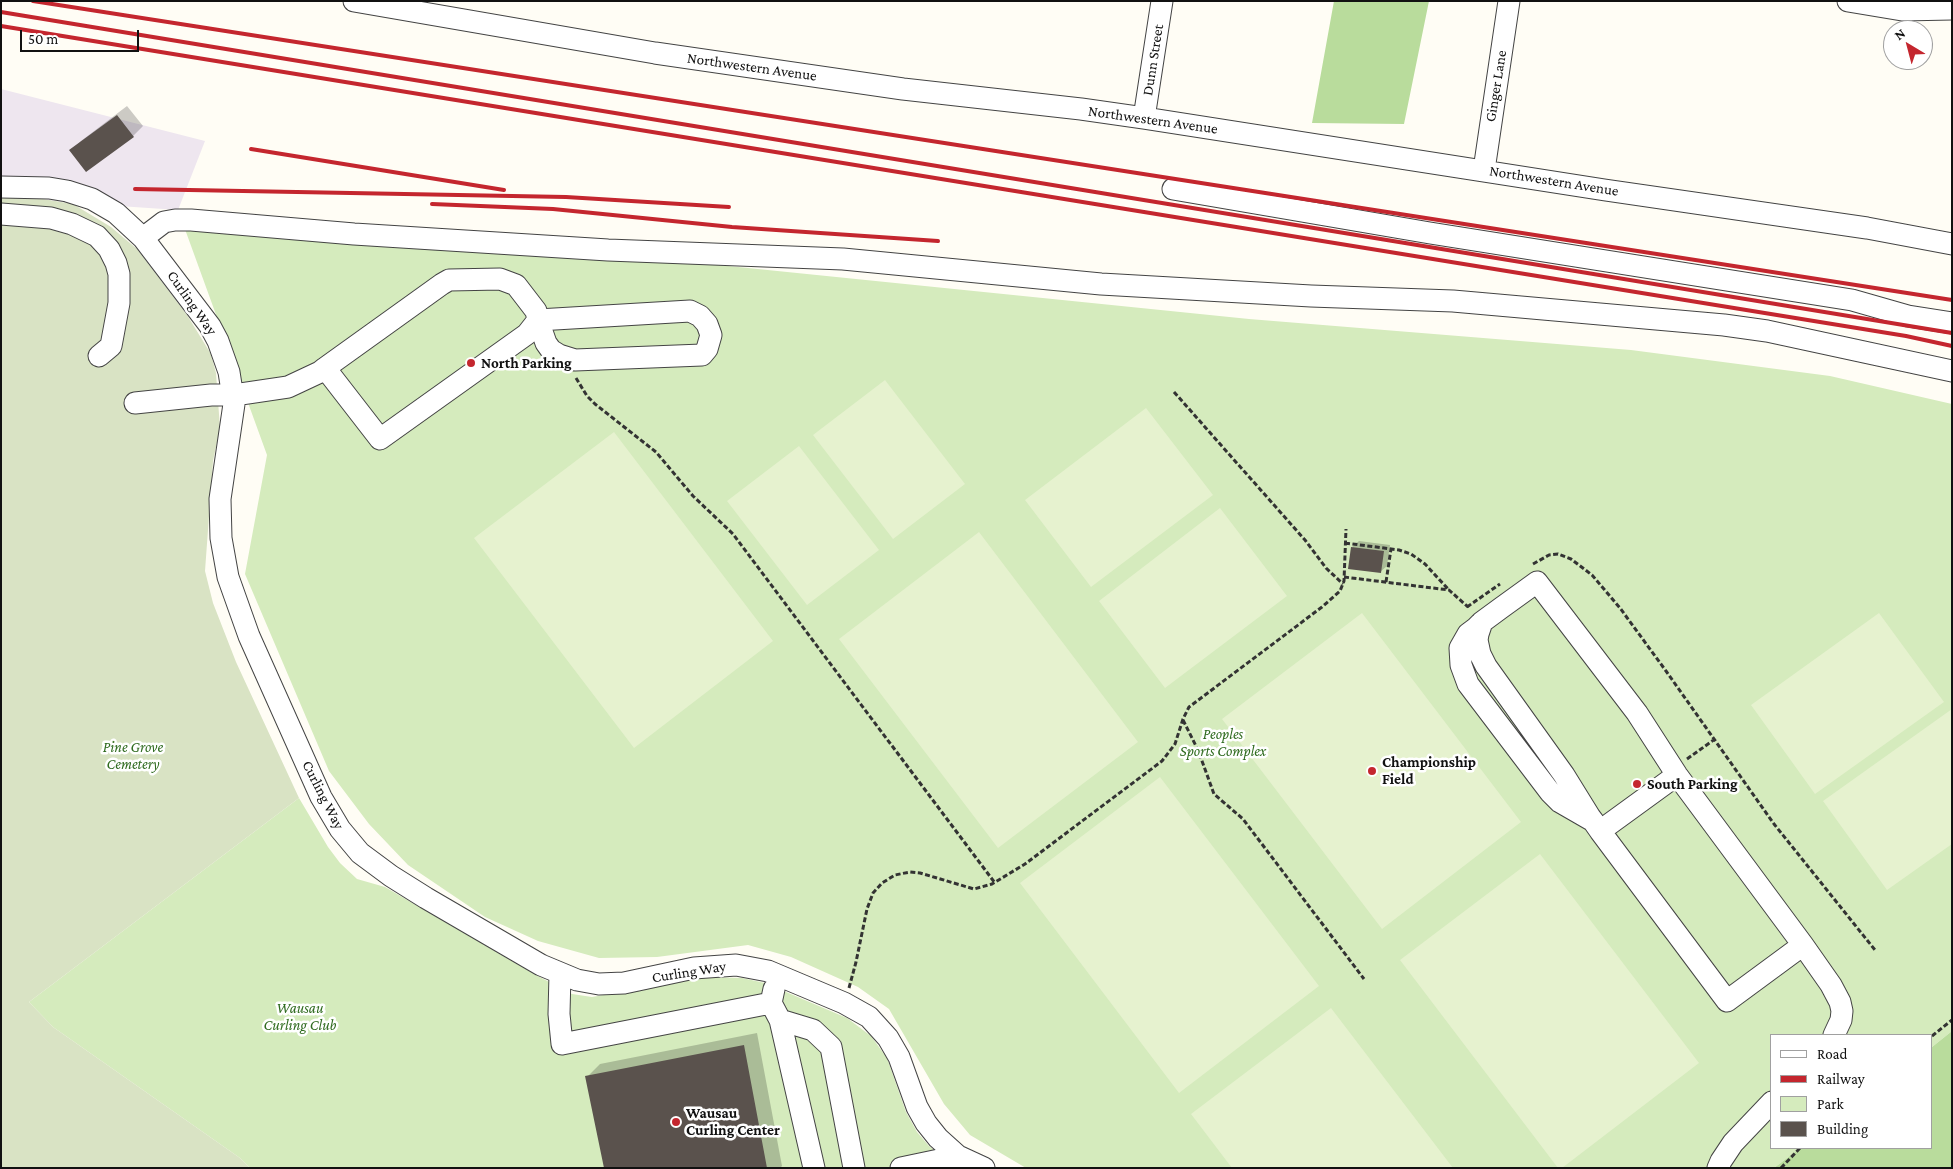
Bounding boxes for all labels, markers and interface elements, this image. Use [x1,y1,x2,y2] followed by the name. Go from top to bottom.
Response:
[22,20,141,52] scale bar
[1883,20,1933,70] north arrow
[1138,23,1168,97] street label: Dunn Street
[1891,25,1908,43] text: N
[28,31,58,47] text: 50 m
[686,49,818,85] street label: Northwestern Avenue
[1481,49,1511,123] street label: Ginger Lane
[1087,102,1219,138] street label: Northwestern Avenue
[1488,162,1620,200] street label: Northwestern Avenue
[163,267,221,339] street label: Curling Way
[481,354,572,372] place label: North Parking
[465,357,477,369] marker: North Parking
[1180,725,1266,760] park label: Peoples Sports Complex
[103,738,163,773] park label: Pine Grove Cemetery
[1382,753,1476,788] place label: Championship Field
[298,758,348,832] street label: Curling Way
[1366,765,1378,777] marker: Championship Field
[1647,775,1738,793] place label: South Parking
[1631,778,1643,790] marker: South Parking
[651,957,727,987] street label: Curling Way
[264,999,336,1034] park label: Wausau Curling Club
[1770,1034,1933,1149] legend
[1817,1046,1847,1062] text: Road
[1817,1071,1865,1087] text: Railway
[1817,1096,1844,1112] text: Park
[686,1104,780,1139] place label: Wausau Curling Center
[670,1116,682,1128] marker: Wausau Curling Center
[1817,1121,1868,1137] text: Building

